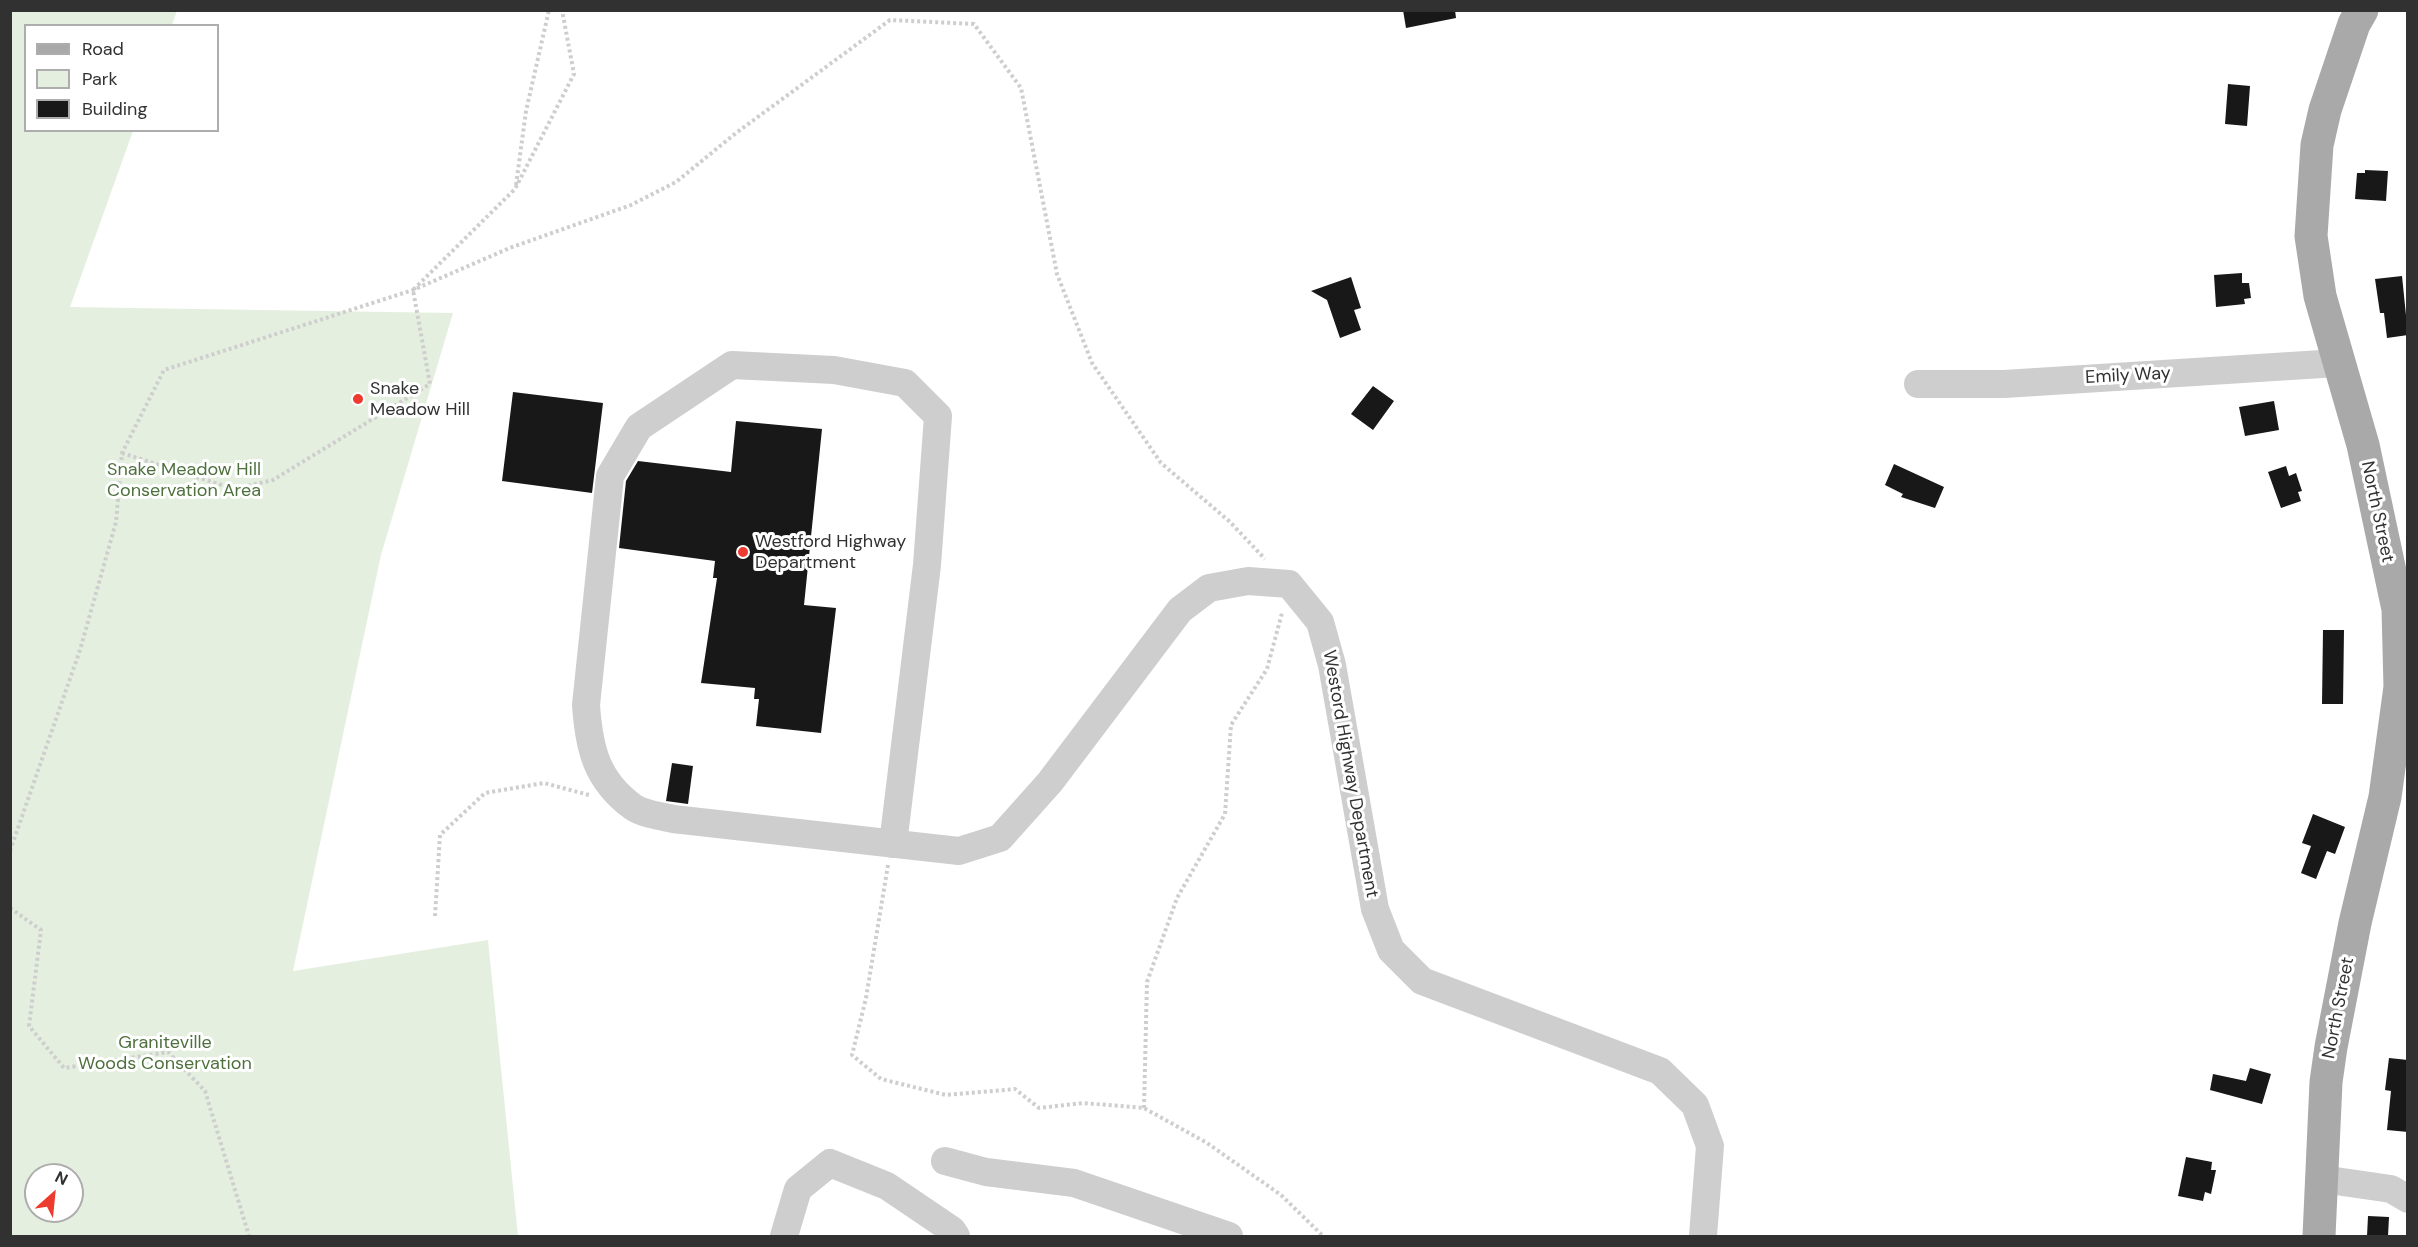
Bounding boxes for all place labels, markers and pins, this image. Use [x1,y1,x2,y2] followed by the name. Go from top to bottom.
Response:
[370,378,470,420] place label: Snake Meadow Hill
[351,392,365,406] marker: Snake Meadow Hill
[755,531,906,574] place label: Westford Highway Department
[736,545,750,559] marker: Westford Highway Department

